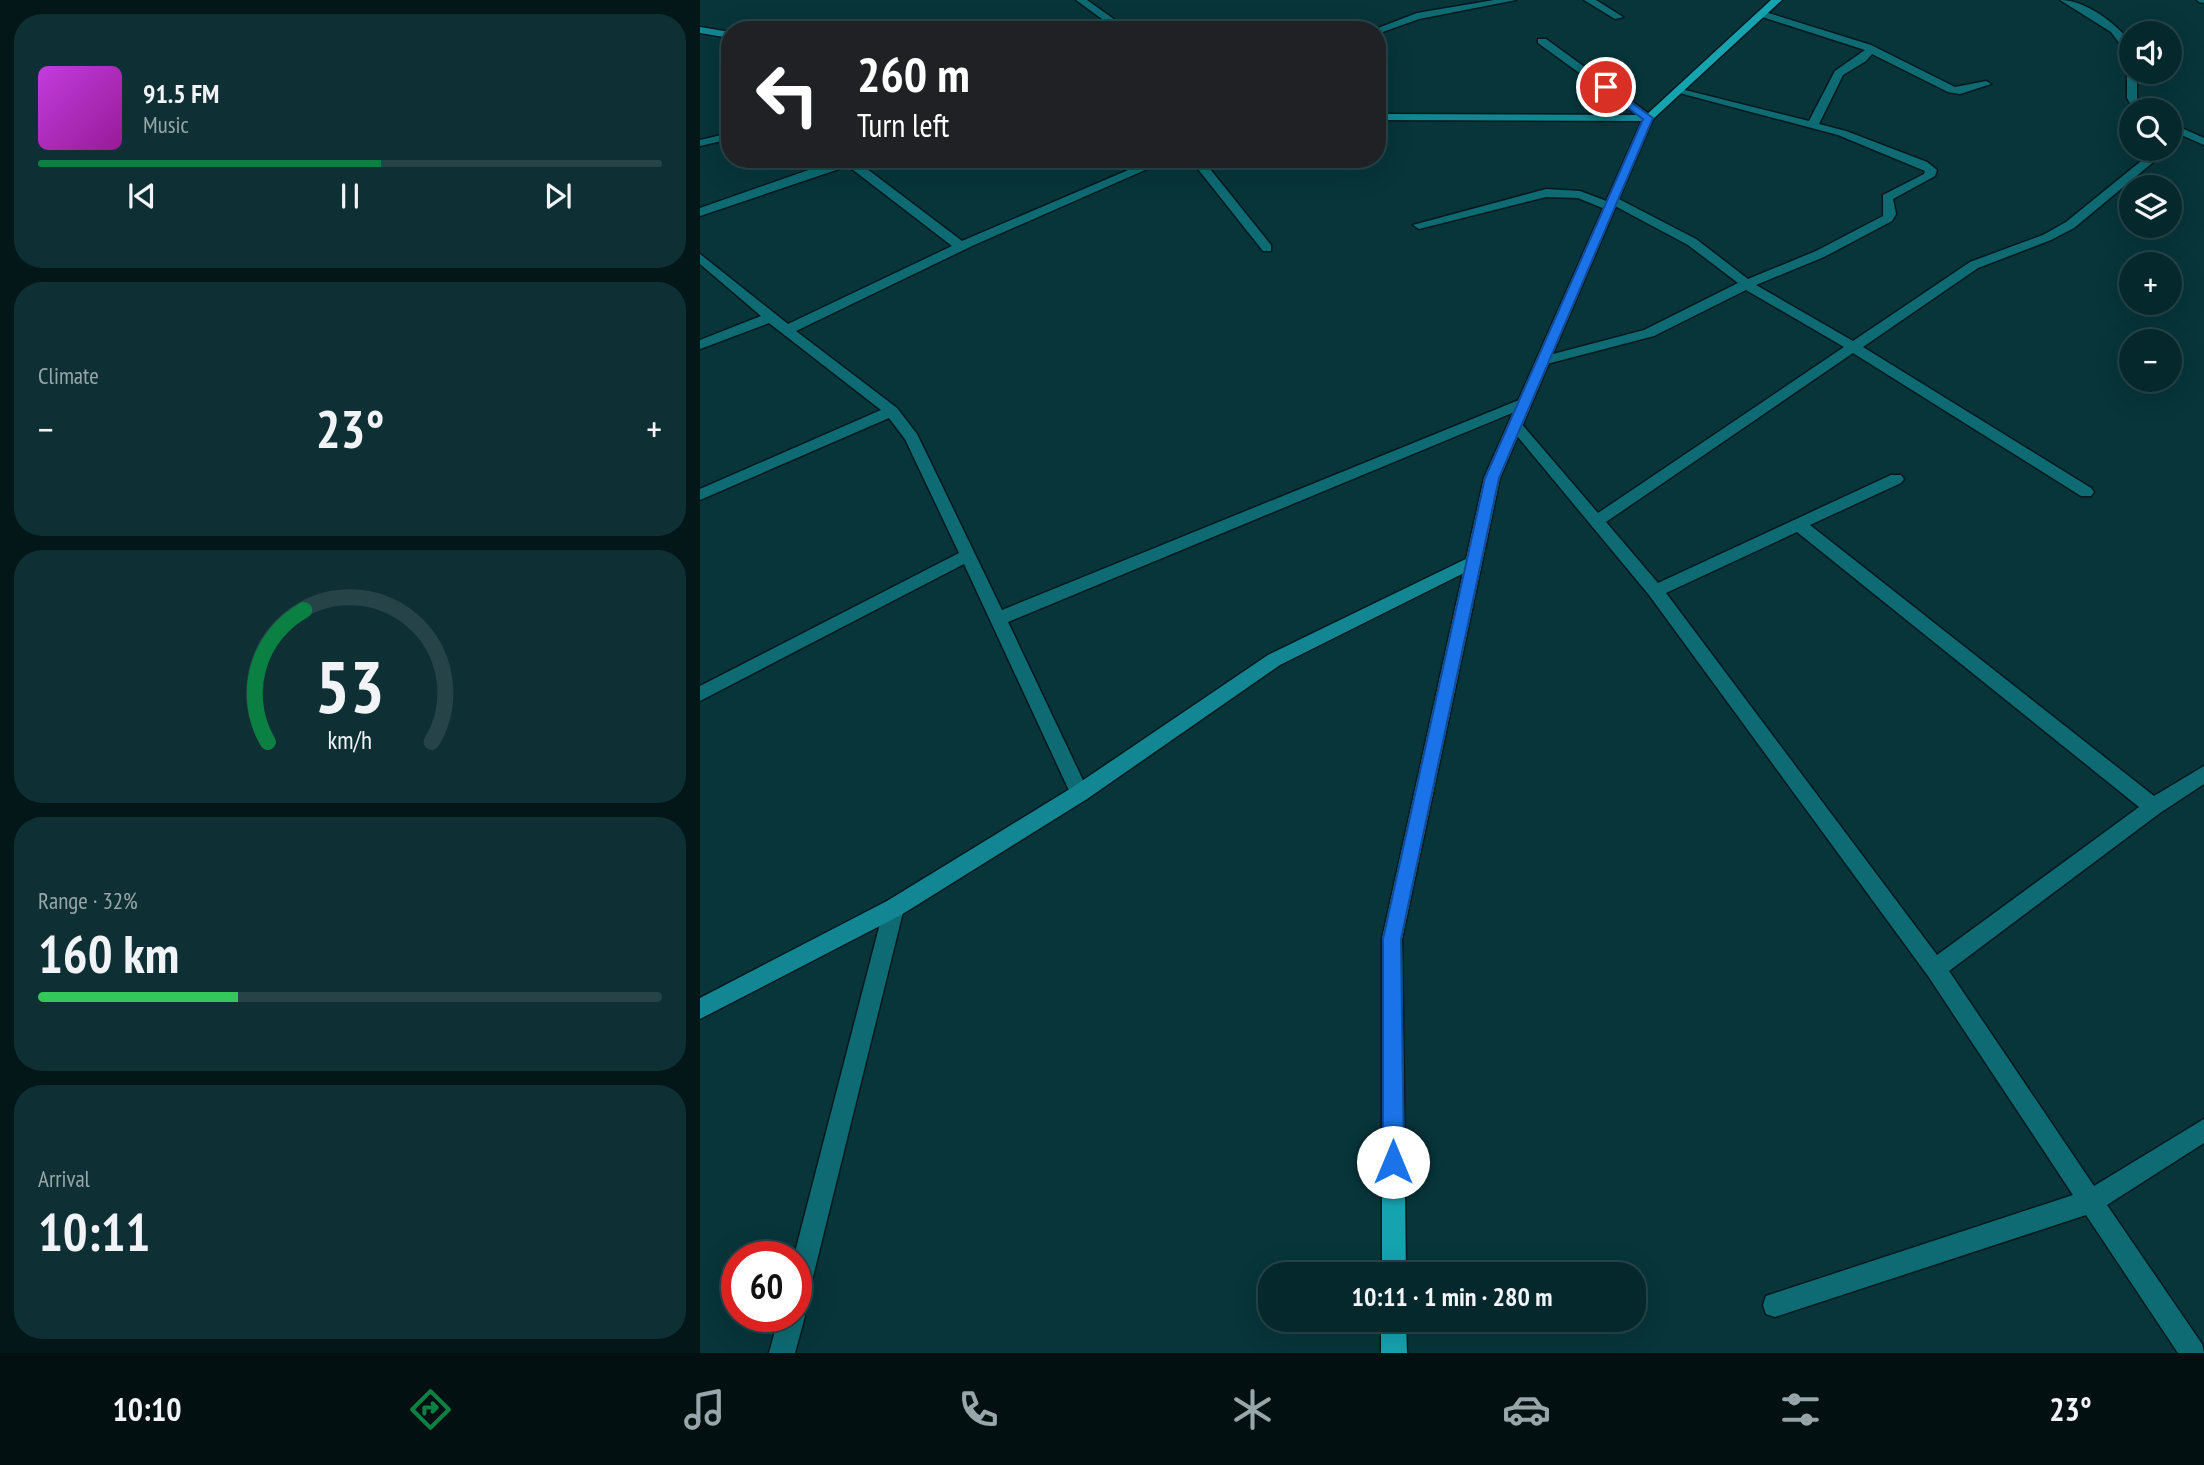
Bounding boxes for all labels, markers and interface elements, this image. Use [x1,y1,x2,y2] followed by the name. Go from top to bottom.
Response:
[2119,21,2182,392] map controls
[2119,21,2182,84] button: sound
[857,42,970,106] text: 260 m
[742,49,833,140] icon: left
[1576,57,1636,117] pin
[1587,68,1625,106] icon: arrive
[143,77,219,110] text: 91.5 FM
[2119,98,2182,161] button: search
[857,104,949,146] text: Turn left
[143,110,189,139] text: Music
[2119,175,2182,238] button: layers
[123,177,161,215] icon: previous
[331,177,369,215] icon: pause
[539,177,577,215] icon: next
[2119,252,2182,315] button: +
[2119,329,2182,392] button: −
[38,361,99,390] text: Climate
[316,395,384,462] text: 23°
[38,404,54,453] text: −
[646,404,662,453] text: +
[315,639,385,733] text: 53
[328,724,372,756] text: km/h
[38,886,138,915] text: Range · 32%
[38,920,179,987] text: 160 km
[1356,1125,1430,1199] position arrow
[38,1164,90,1193] text: Arrival
[38,1198,150,1265] text: 10:11
[721,1241,812,1332] speed limit sign: 60
[1352,1280,1552,1313] text: 10:11 · 1 min · 280 m
[406,1385,455,1434] icon: directions
[680,1385,729,1434] icon: music
[954,1385,1003,1434] icon: phone
[1228,1385,1277,1434] icon: climate
[1502,1385,1551,1434] icon: car
[1776,1385,1825,1434] icon: filters
[112,1388,182,1430] text: 10:10
[2049,1388,2092,1430] text: 23°

